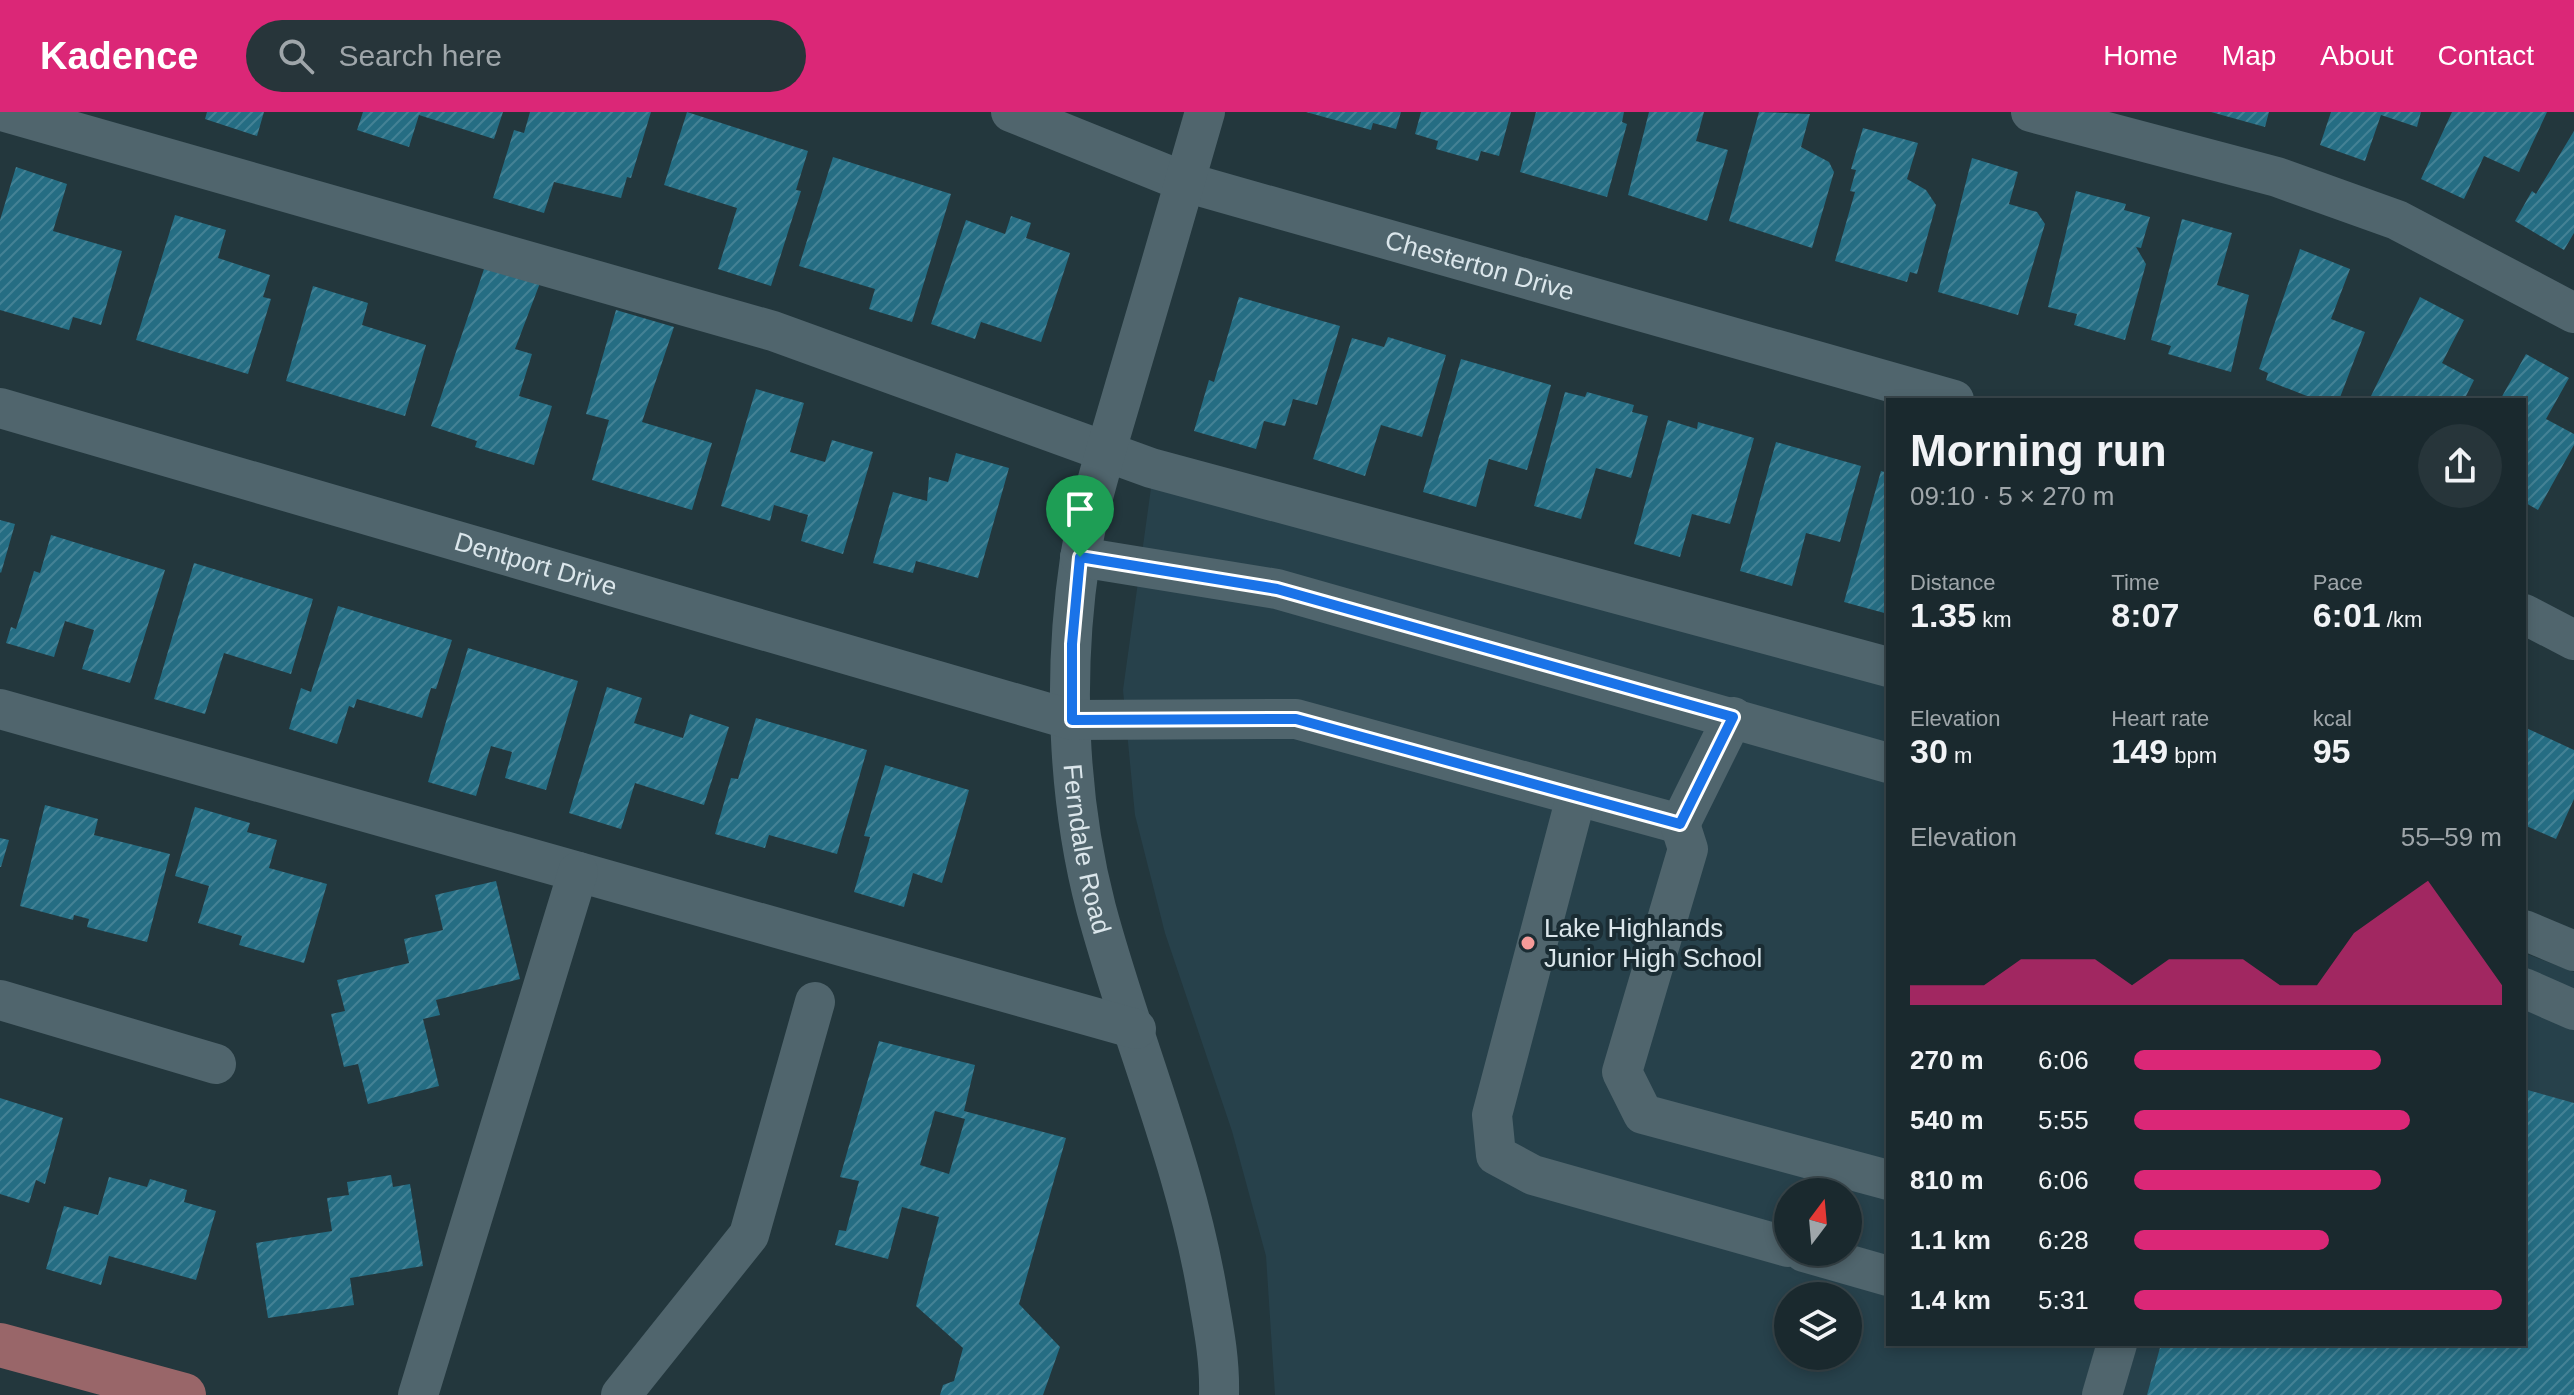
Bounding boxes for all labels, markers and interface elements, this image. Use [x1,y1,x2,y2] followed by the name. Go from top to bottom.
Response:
[246,20,806,92] search box
[274,34,318,78] icon: search
[40,35,198,77] text: Kadence
[338,39,502,72] text: Search here
[2103,40,2178,71] text: Home
[2222,40,2276,71] text: Map
[2320,40,2394,71] text: About
[2438,40,2534,71] text: Contact
[1382,225,1578,307] street label: Chesterton Drive
[2418,424,2502,508] button: share
[1910,426,2167,475] text: Morning run
[1046,475,1114,557] pin
[1910,481,2115,511] text: 09:10 · 5 × 270 m
[1058,487,1102,531] icon: arrive
[451,526,620,602] street label: Dentport Drive
[1910,570,1996,595] text: Distance
[2111,570,2159,595] text: Time
[2313,570,2363,595] text: Pace
[1910,596,1976,634] text: 1.35
[2111,596,2179,634] text: 8:07
[2313,596,2381,634] text: 6:01
[1976,607,2012,632] text: km
[2381,607,2422,632] text: /km
[1910,706,2001,731] text: Elevation
[2111,706,2209,731] text: Heart rate
[2313,706,2352,731] text: kcal
[1910,732,1948,770] text: 30
[2111,732,2168,770] text: 149
[2313,732,2350,770] text: 95
[1948,743,1972,768] text: m
[2168,743,2217,768] text: bpm
[1058,763,1117,937] street label: Ferndale Road
[1910,822,2017,852] text: Elevation
[2401,822,2502,852] text: 55–59 m
[1544,913,1762,973] place label: Lake Highlands Junior High School
[1519,934,1537,952] marker: Lake Highlands Junior High School
[1910,1045,1984,1075] text: 270 m
[2038,1045,2089,1075] text: 6:06
[1910,1105,1984,1135] text: 540 m
[2038,1105,2089,1135] text: 5:55
[1910,1165,1984,1195] text: 810 m
[2038,1165,2089,1195] text: 6:06
[1774,1178,1862,1266] north arrow
[1774,1178,1862,1370] map controls
[1910,1225,1991,1255] text: 1.1 km
[2038,1225,2089,1255] text: 6:28
[1774,1282,1862,1370] button: layers
[1910,1285,1991,1315] text: 1.4 km
[2038,1285,2089,1315] text: 5:31

